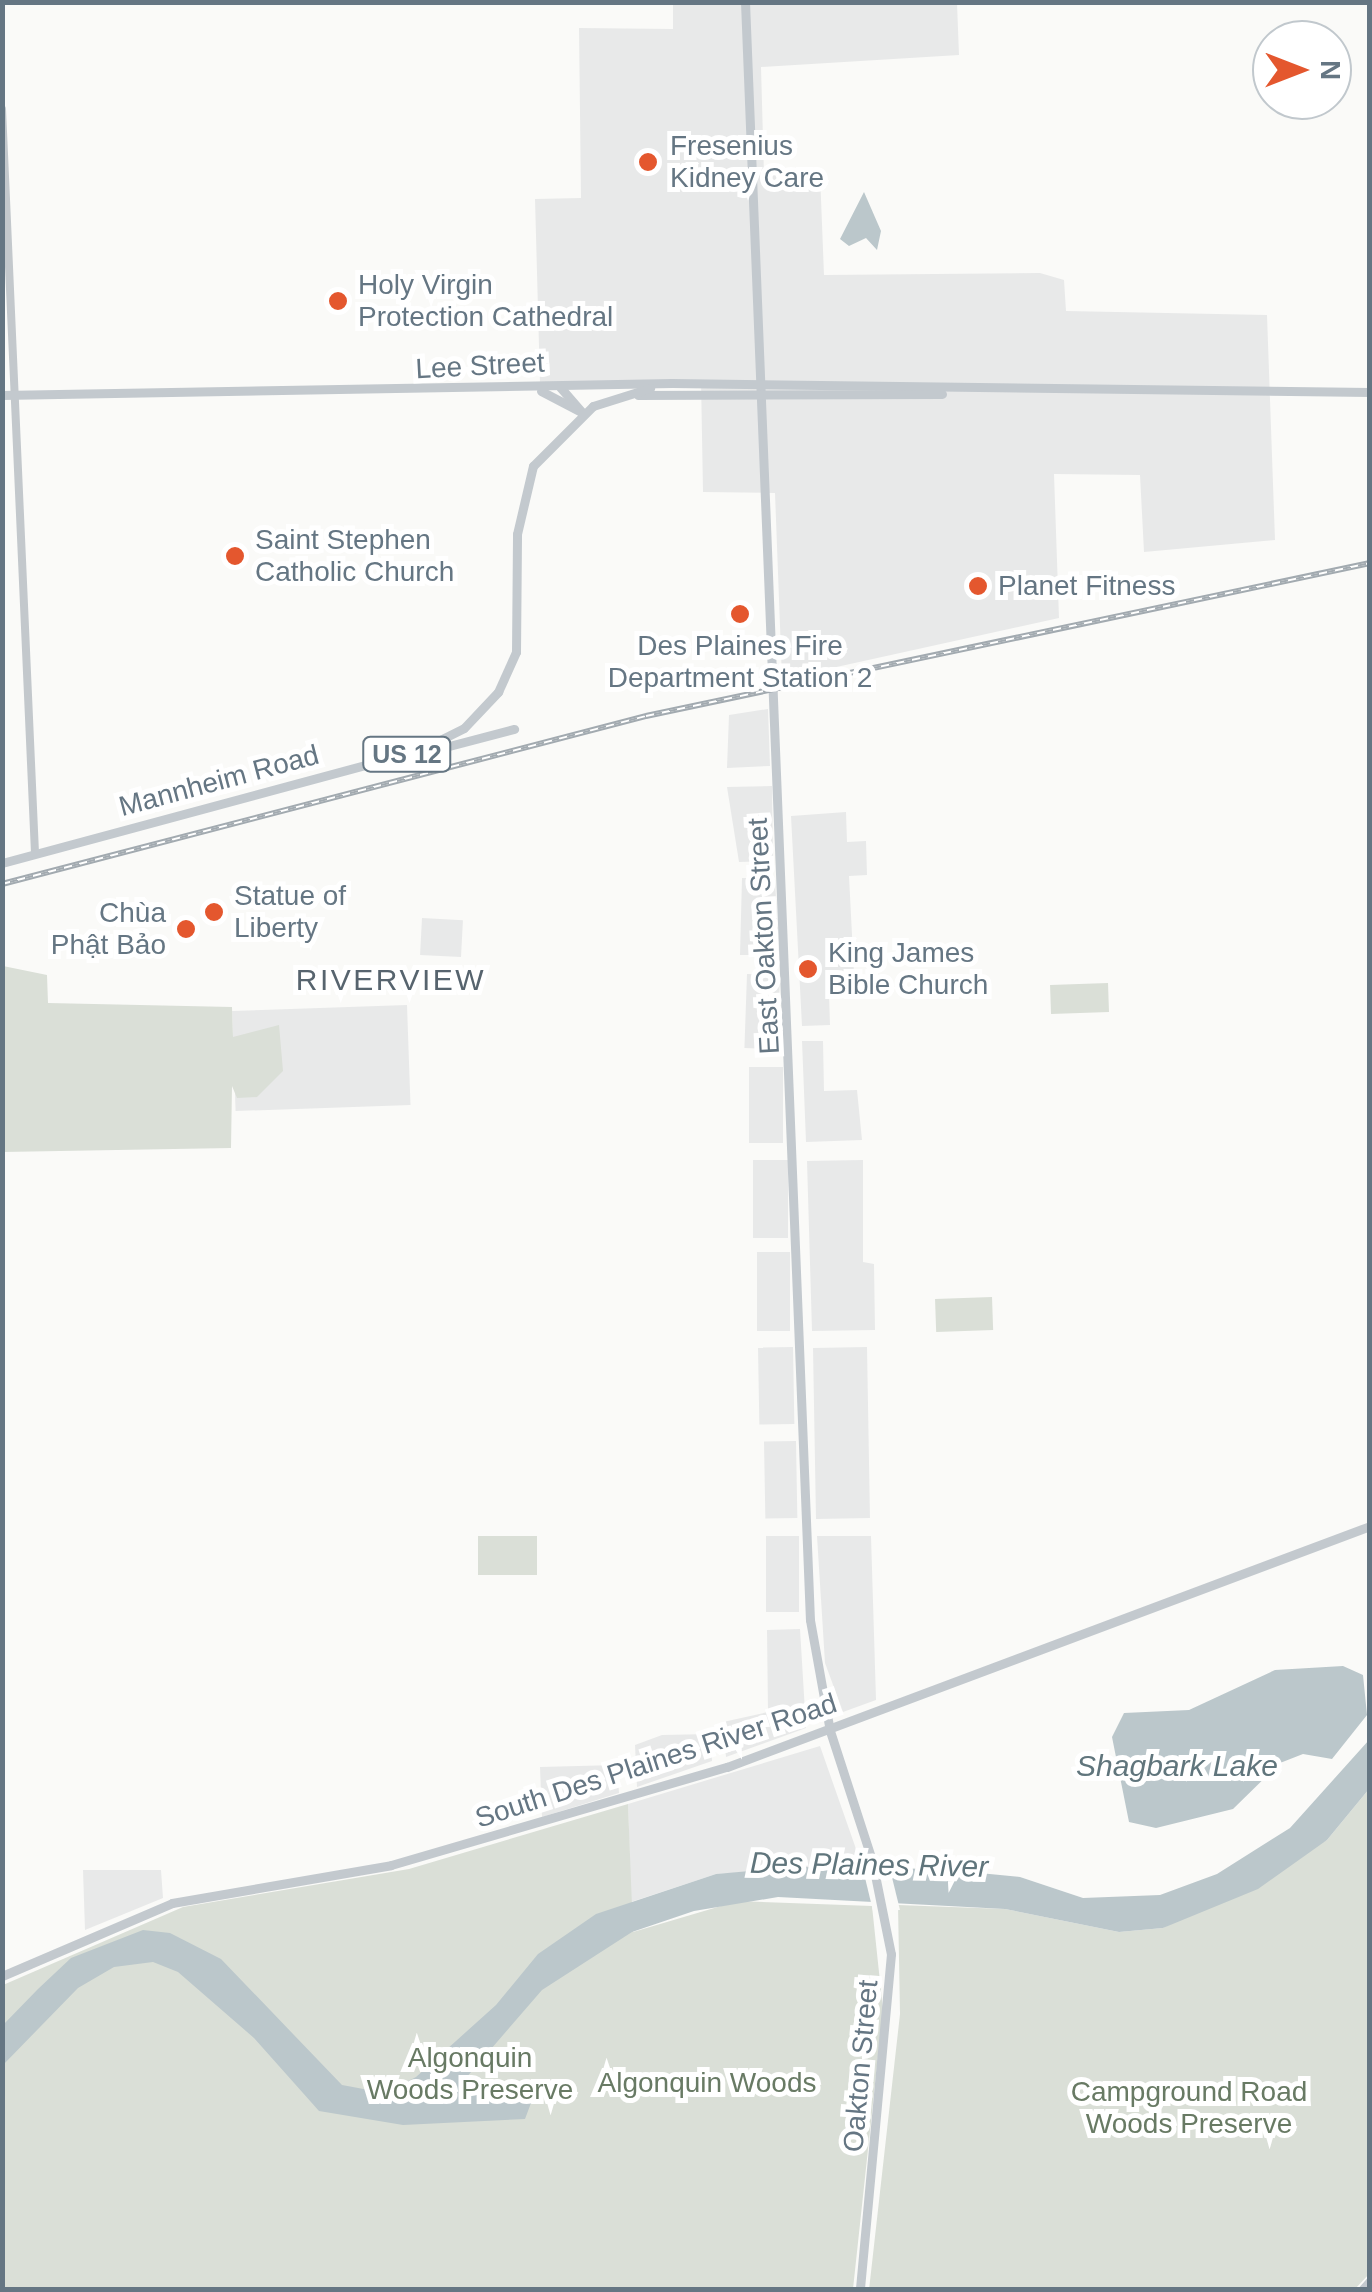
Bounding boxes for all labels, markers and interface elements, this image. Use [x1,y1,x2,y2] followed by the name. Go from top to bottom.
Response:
[1252,20,1352,120] north arrow
[1315,60,1346,80] text: N
[670,129,824,195] place label: Fresenius Kidney Care
[635,149,661,175] marker: Fresenius Kidney Care
[358,268,613,334] place label: Holy Virgin Protection Cathedral
[327,290,349,312] marker: Holy Virgin Protection Cathedral
[415,346,545,386] street label: Lee Street
[255,523,454,589] place label: Saint Stephen Catholic Church
[224,545,246,567] marker: Saint Stephen Catholic Church
[998,569,1175,603] place label: Planet Fitness
[967,575,989,597] marker: Planet Fitness
[729,603,751,625] marker: Des Plaines Fire Department Station 2
[608,629,872,695] place label: Des Plaines Fire Department Station 2
[362,734,452,774] road number: US 12
[115,738,323,824] street label: Mannheim Road
[741,817,787,1055] street label: East Oakton Street
[234,879,346,945] place label: Statue of Liberty
[51,896,166,962] place label: Chùa Phật Bảo
[203,901,225,923] marker: Statue of Liberty
[175,918,197,940] marker: Chùa Phật Bảo
[828,936,988,1002] place label: King James Bible Church
[797,958,819,980] marker: King James Bible Church
[296,962,486,998] district label: RIVERVIEW
[471,1687,841,1835] street label: South Des Plaines River Road
[1076,1748,1278,1784] water label: Shagbark Lake
[749,1845,989,1885] water label: Des Plaines River
[837,1978,885,2154] street label: Oakton Street
[367,2041,573,2107] park label: Algonquin Woods Preserve
[598,2066,816,2100] park label: Algonquin Woods
[1071,2075,1307,2141] park label: Campground Road Woods Preserve

